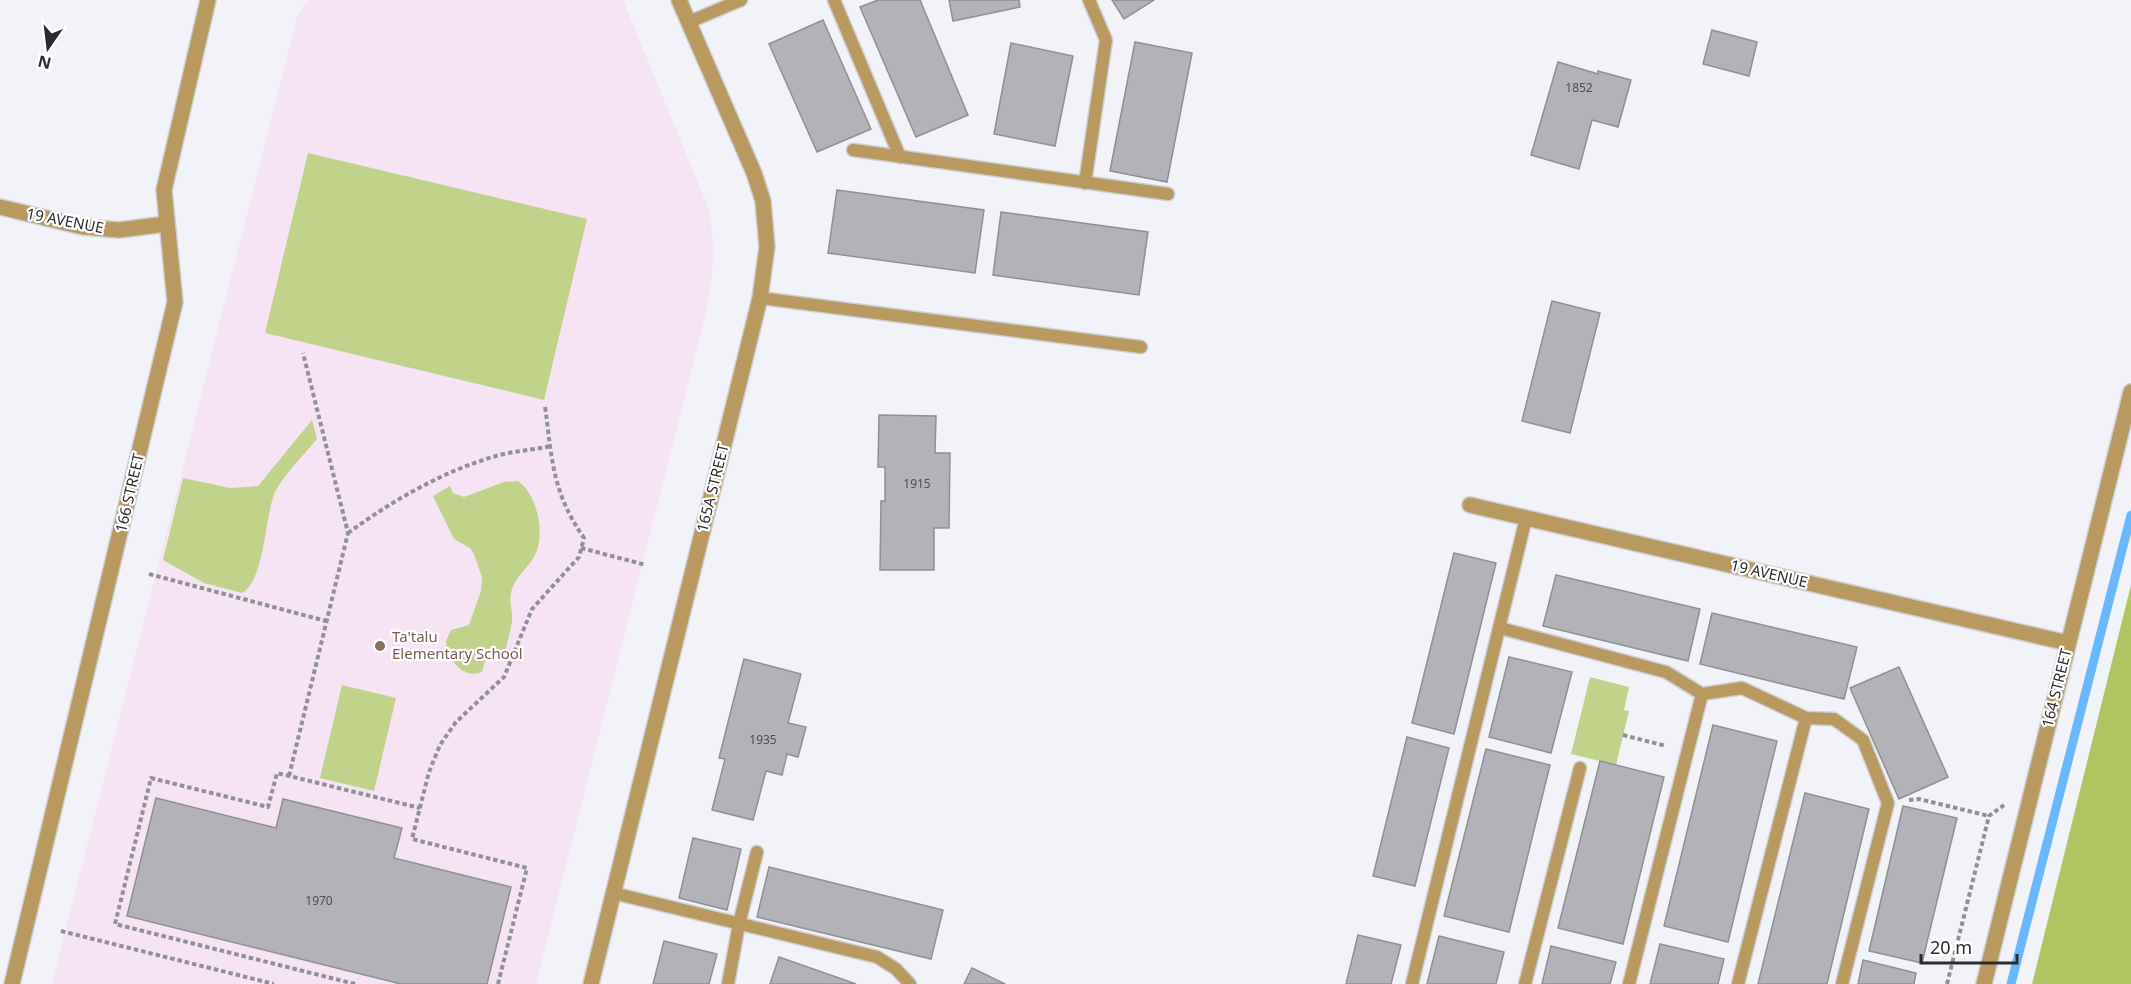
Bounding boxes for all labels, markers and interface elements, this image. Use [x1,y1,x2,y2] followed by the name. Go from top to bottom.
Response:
[18,18,78,78] north arrow
[35,50,53,75] text: N
[1565,79,1593,96] house number: 1852
[25,203,105,237] street label: 19 AVENUE
[691,441,733,534] street label: 165A STREET
[110,451,148,534] street label: 166 STREET
[903,475,931,492] house number: 1915
[1729,554,1810,592] street label: 19 AVENUE
[392,626,523,663] place label: Ta'talu Elementary School
[373,639,387,653] marker: Ta'talu Elementary School
[2037,646,2076,729] street label: 164 STREET
[749,731,777,748] house number: 1935
[305,892,333,909] house number: 1970
[1921,927,2017,965] scale bar
[1930,935,1972,959] text: 20 m

